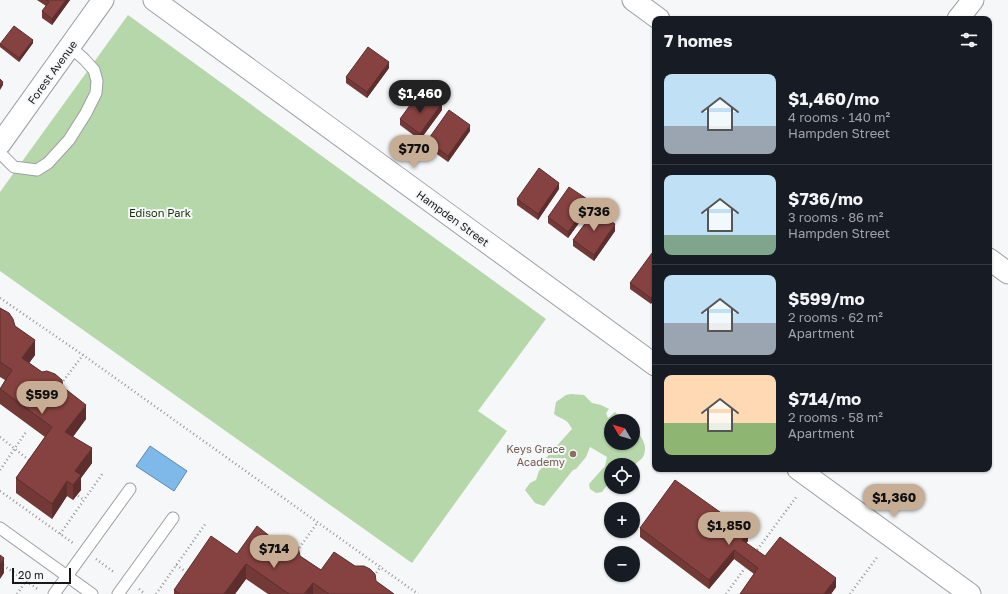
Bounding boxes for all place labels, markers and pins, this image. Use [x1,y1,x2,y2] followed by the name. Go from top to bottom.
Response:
[387,80,453,114] pin: $1,460
[390,135,438,169] pin: $770
[570,198,618,232] pin: $736
[18,381,66,415] pin: $599
[506,442,565,468] place label: Keys Grace Academy
[568,449,578,459] marker: Keys Grace Academy
[861,484,927,518] pin: $1,360
[696,512,762,546] pin: $1,850
[250,535,298,569] pin: $714

